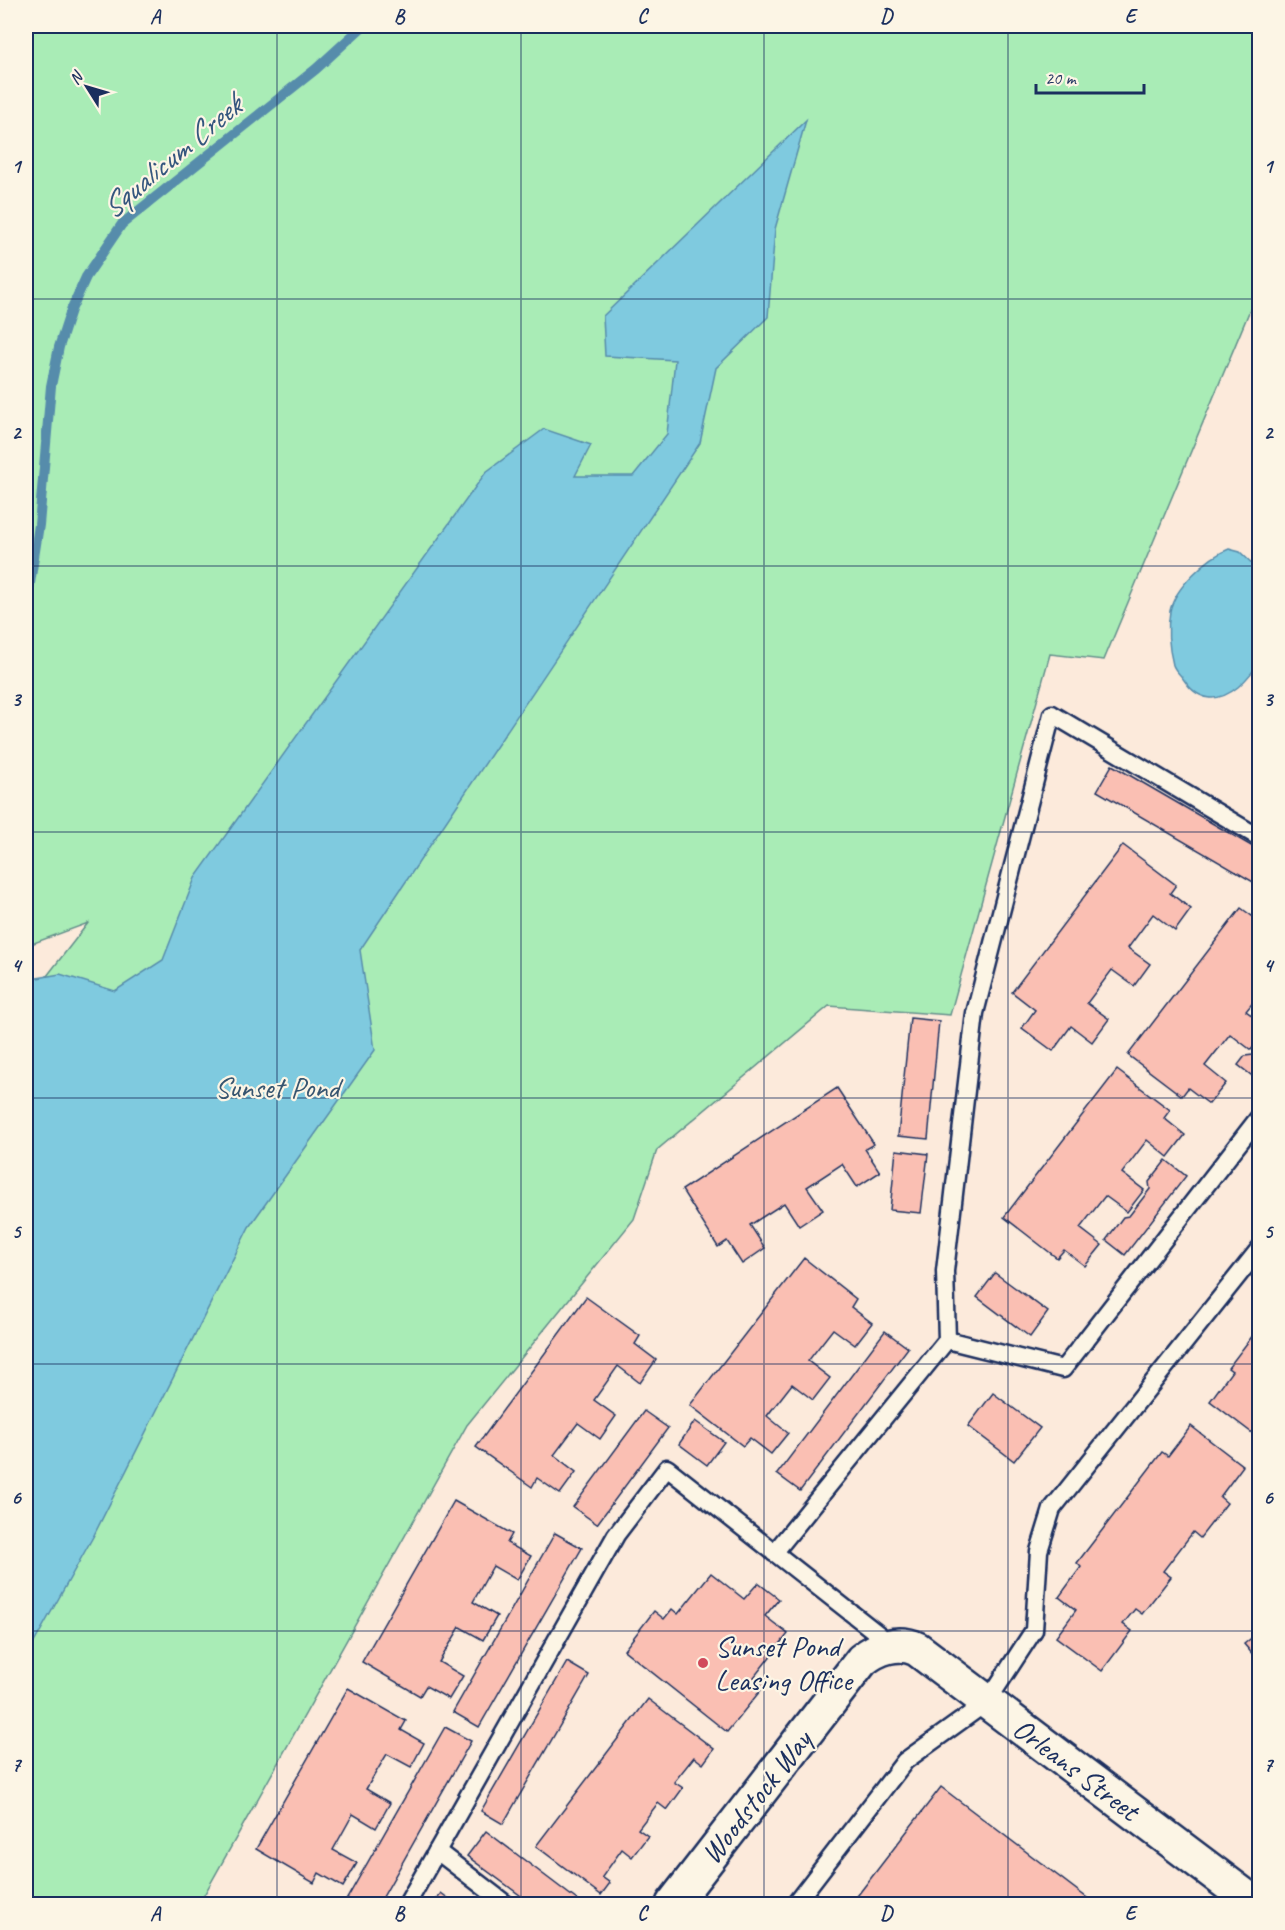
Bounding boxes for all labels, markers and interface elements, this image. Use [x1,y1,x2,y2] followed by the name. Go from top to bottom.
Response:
[150,4,162,29] text: A
[394,4,406,29] text: B
[637,4,649,29] text: C
[880,4,894,29] text: D
[1125,4,1139,29] text: E
[57,57,117,117] north arrow
[1036,57,1144,95] scale bar
[65,66,89,89] text: N
[1045,67,1078,89] text: 20 m
[92,82,255,228] water label: Squalicum Creek
[12,154,23,179] text: 1
[1264,154,1275,179] text: 1
[12,420,23,445] text: 2
[1264,420,1275,445] text: 2
[12,687,23,712] text: 3
[1264,687,1275,712] text: 3
[12,953,24,978] text: 4
[1264,953,1276,978] text: 4
[215,1068,344,1106] park label: Sunset Pond
[12,1219,23,1244] text: 5
[1264,1219,1275,1244] text: 5
[11,1485,22,1510] text: 6
[1263,1485,1274,1510] text: 6
[715,1627,854,1699] place label: Sunset Pond Leasing Office
[696,1656,710,1670] marker: Sunset Pond Leasing Office
[1005,1709,1149,1831] street label: Orleans Street
[692,1720,822,1871] street label: Woodstock Way
[12,1752,23,1777] text: 7
[1264,1752,1275,1777] text: 7
[150,1901,162,1926] text: A
[394,1901,406,1926] text: B
[637,1901,649,1926] text: C
[880,1901,894,1926] text: D
[1125,1901,1139,1926] text: E

